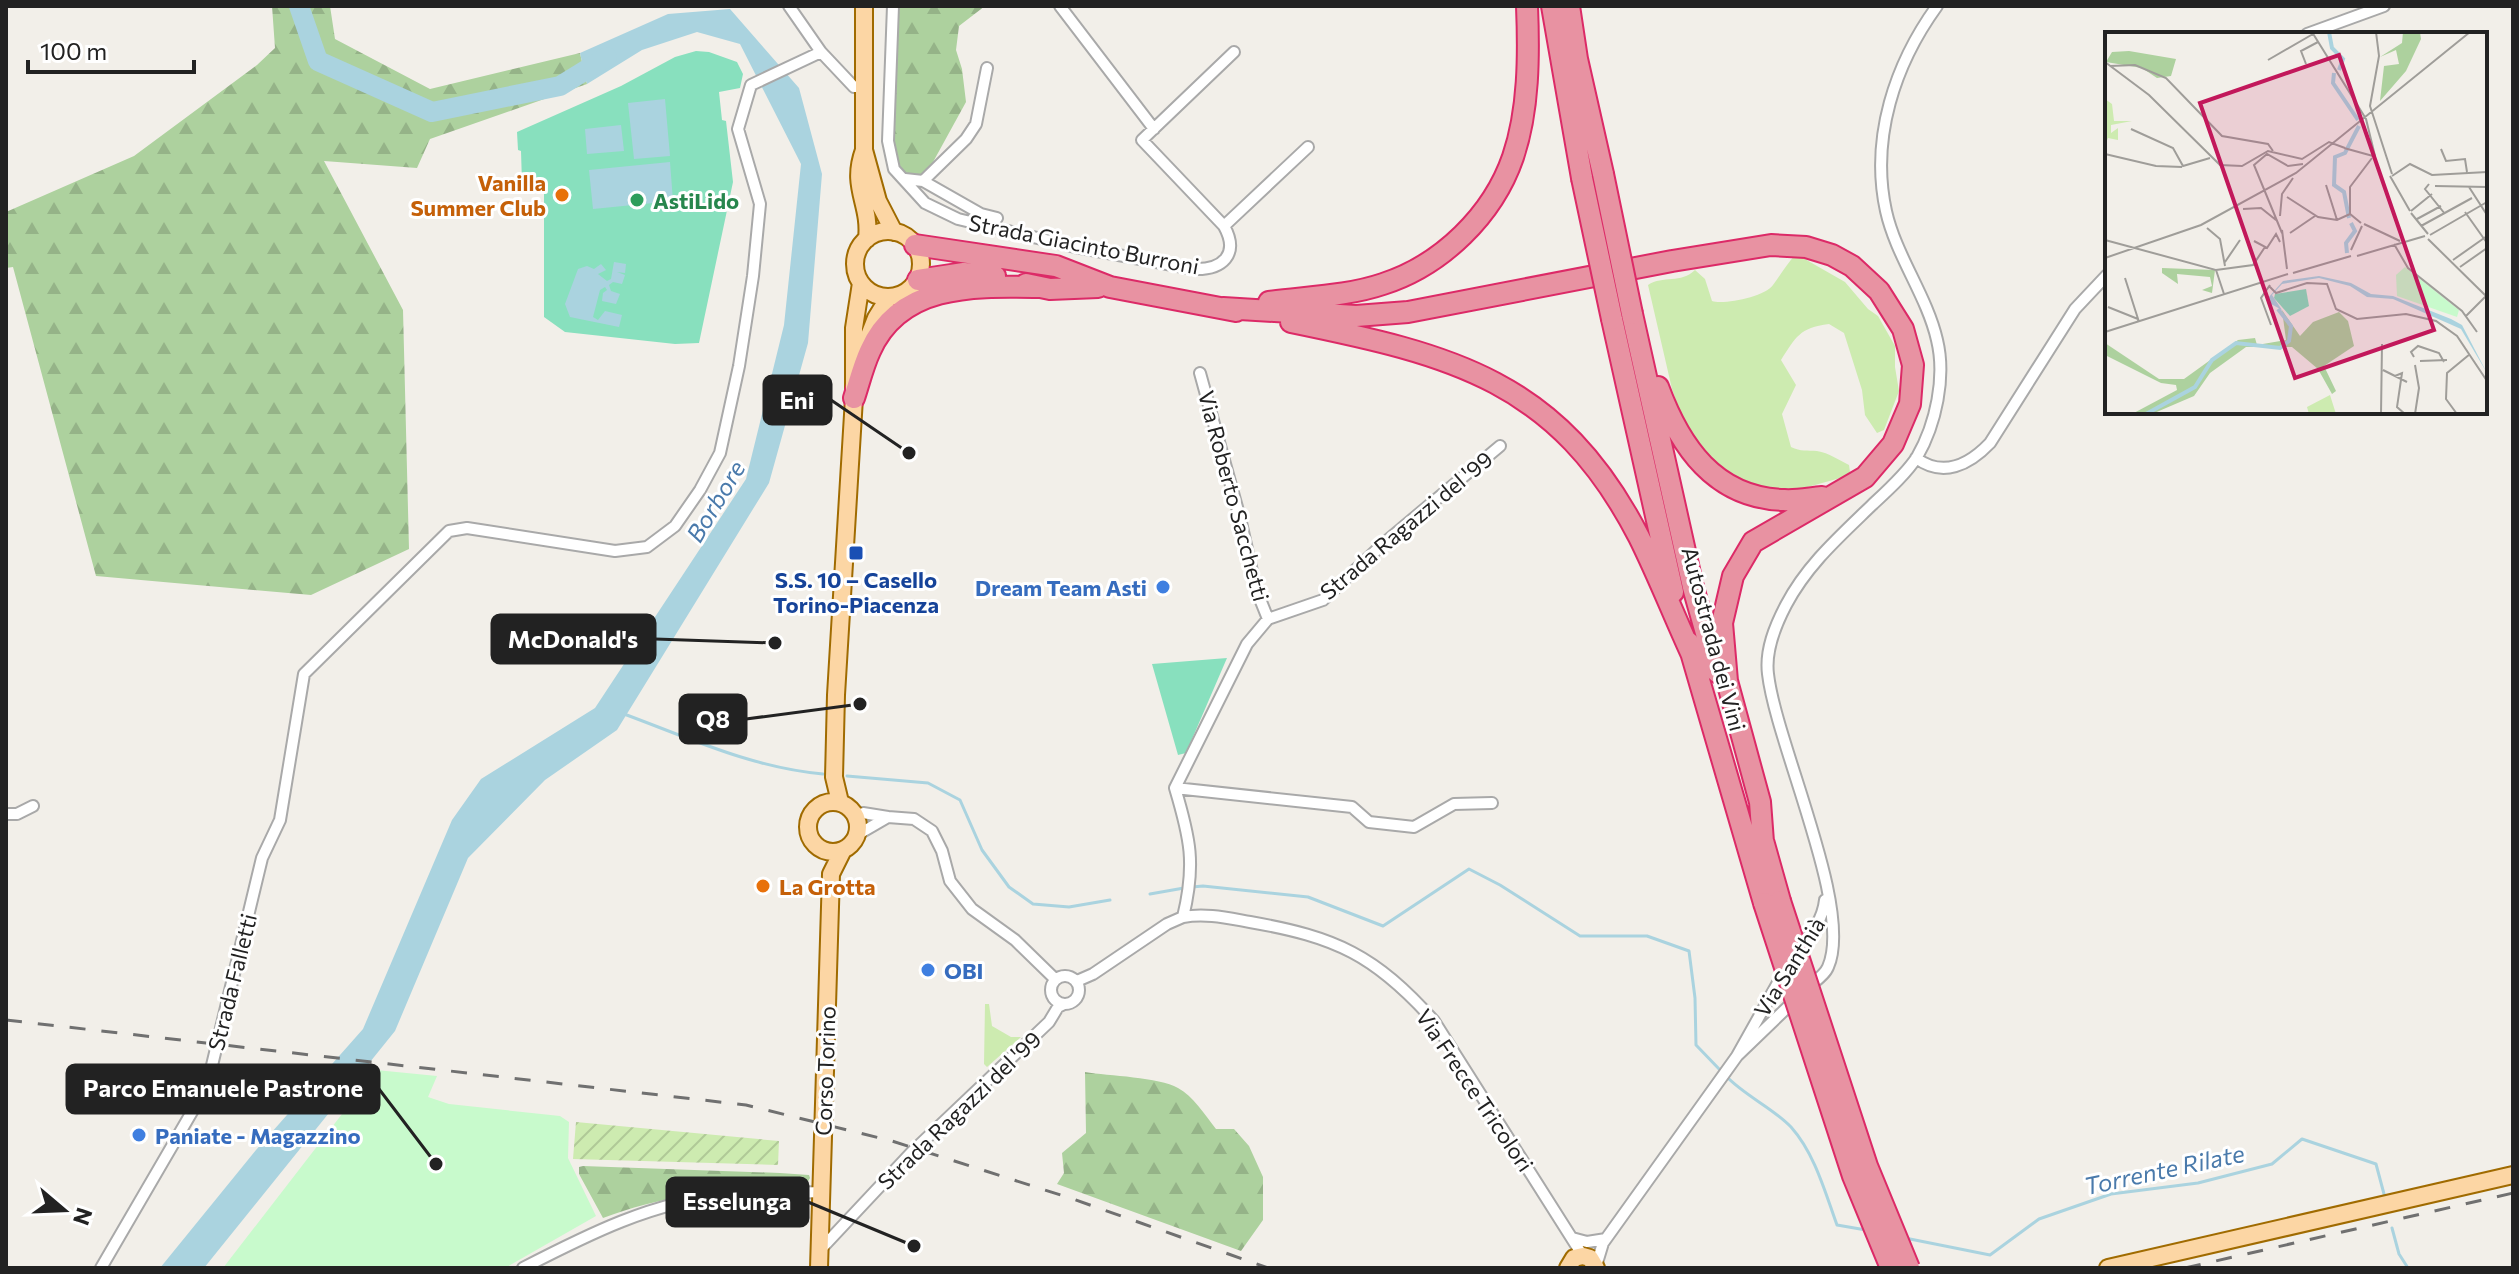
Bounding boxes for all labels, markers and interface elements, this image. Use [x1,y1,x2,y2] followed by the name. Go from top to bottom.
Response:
[28,24,194,74] scale bar
[2105,32,2487,414] inset map
[40,36,107,65] text: 100 m
[410,169,546,221] place label: Vanilla Summer Club
[553,186,571,204] marker: Vanilla Summer Club
[653,187,739,214] place label: AstiLido
[628,191,646,209] marker: AstiLido
[967,208,1201,280] street label: Strada Giacinto Burroni
[764,376,831,424] callout: Eni
[780,385,814,414] text: Eni
[1193,388,1275,604] street label: Via Roberto Sacchetti
[1314,445,1498,605] street label: Strada Ragazzi del '99
[679,455,751,547] water label: Borbore
[847,544,865,562] marker: S.S. 10 – Casello Torino-Piacenza
[1676,544,1752,734] street label: Autostrada dei Vini
[773,566,939,618] place label: S.S. 10 – Casello Torino-Piacenza
[975,574,1147,601] place label: Dream Team Asti
[1154,578,1172,596] marker: Dream Team Asti
[492,615,655,663] callout: McDonald's
[508,624,638,653] text: McDonald's
[680,695,746,743] callout: Q8
[696,704,730,733] text: Q8
[779,873,876,900] place label: La Grotta
[754,877,772,895] marker: La Grotta
[202,911,262,1053] street label: Strada Falletti
[1748,912,1830,1022] street label: Via Santhià
[944,957,983,984] place label: OBI
[919,961,937,979] marker: OBI
[1411,1004,1539,1176] street label: Via Frecce Tricolori
[809,1006,841,1136] street label: Corso Torino
[872,1025,1046,1195] street label: Strada Ragazzi del '99
[67,1065,379,1113] callout: Parco Emanuele Pastrone
[83,1073,363,1102] text: Parco Emanuele Pastrone
[155,1122,361,1149] place label: Paniate - Magazzino
[130,1126,148,1144] marker: Paniate - Magazzino
[2081,1138,2247,1200] water label: Torrente Rilate
[24,1170,104,1250] north arrow
[667,1178,808,1226] callout: Esselunga
[683,1186,791,1215] text: Esselunga
[68,1204,99,1229] text: N

